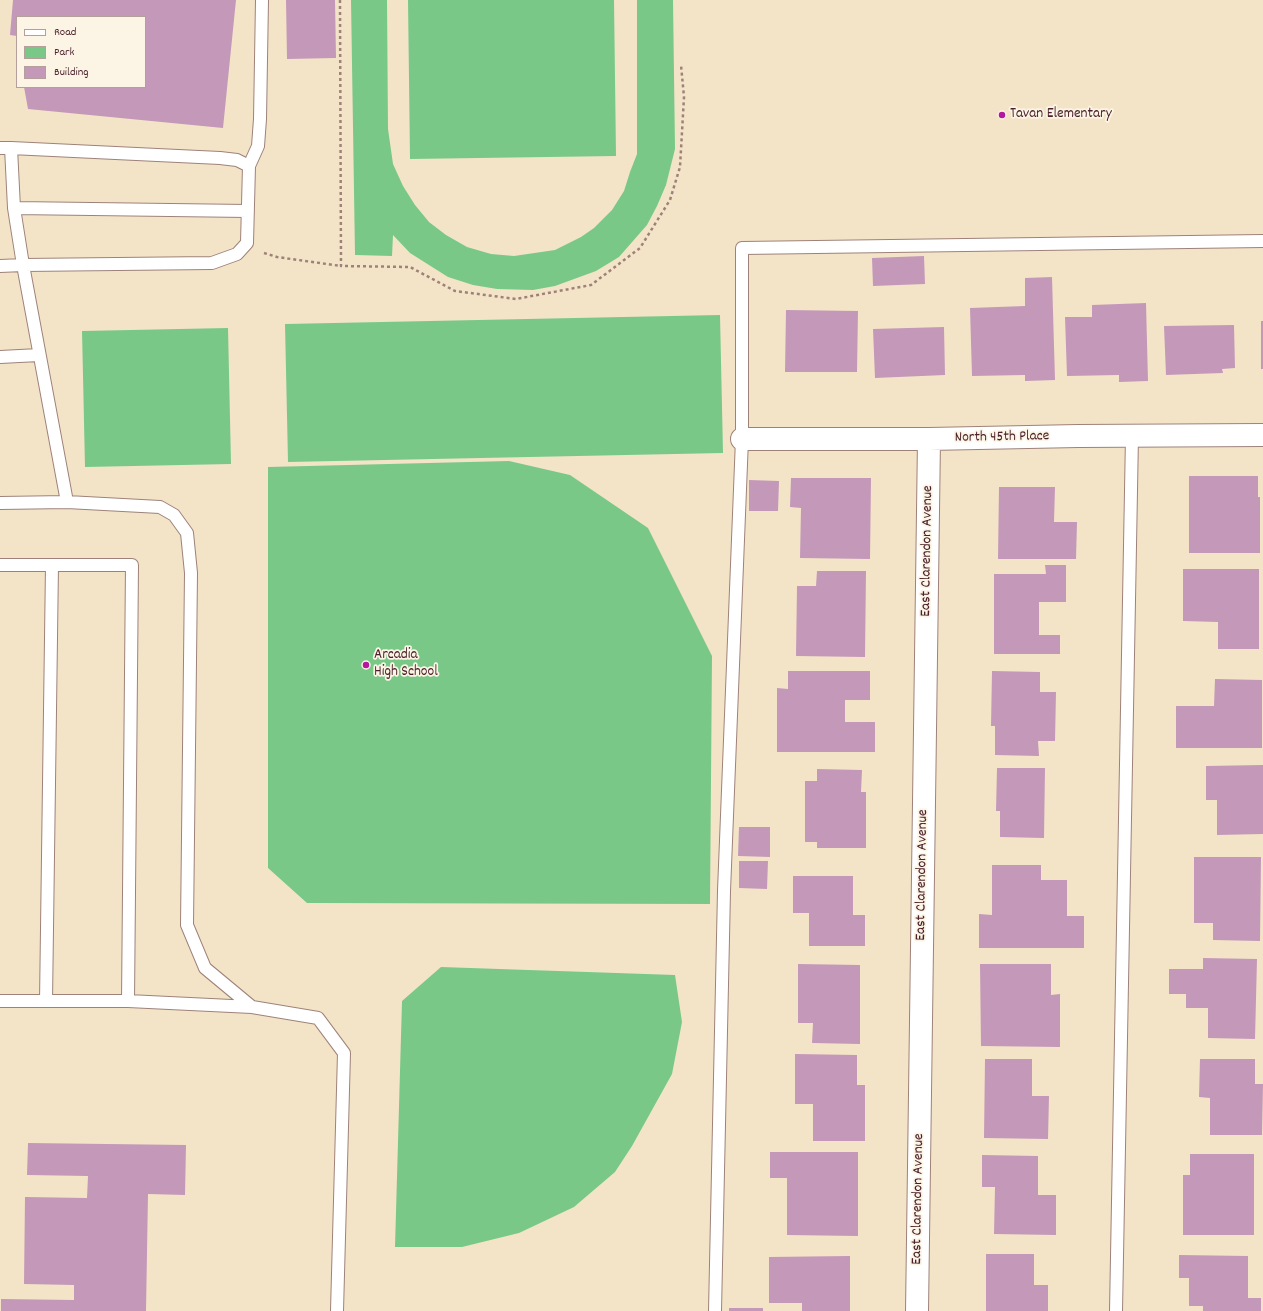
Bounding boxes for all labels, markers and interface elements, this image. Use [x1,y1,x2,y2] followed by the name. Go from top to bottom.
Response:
[16,16,146,88] legend
[54,24,76,41] text: Road
[54,44,74,61] text: Park
[54,64,89,81] text: Building
[1010,106,1112,124] place label: Tavan Elementary
[997,110,1007,120] marker: Tavan Elementary
[955,428,1049,448] street label: North 45th Place
[918,485,938,617] street label: East Clarendon Avenue
[374,647,438,682] place label: Arcadia High School
[361,660,371,670] marker: Arcadia High School
[913,809,933,941] street label: East Clarendon Avenue
[909,1133,929,1265] street label: East Clarendon Avenue

